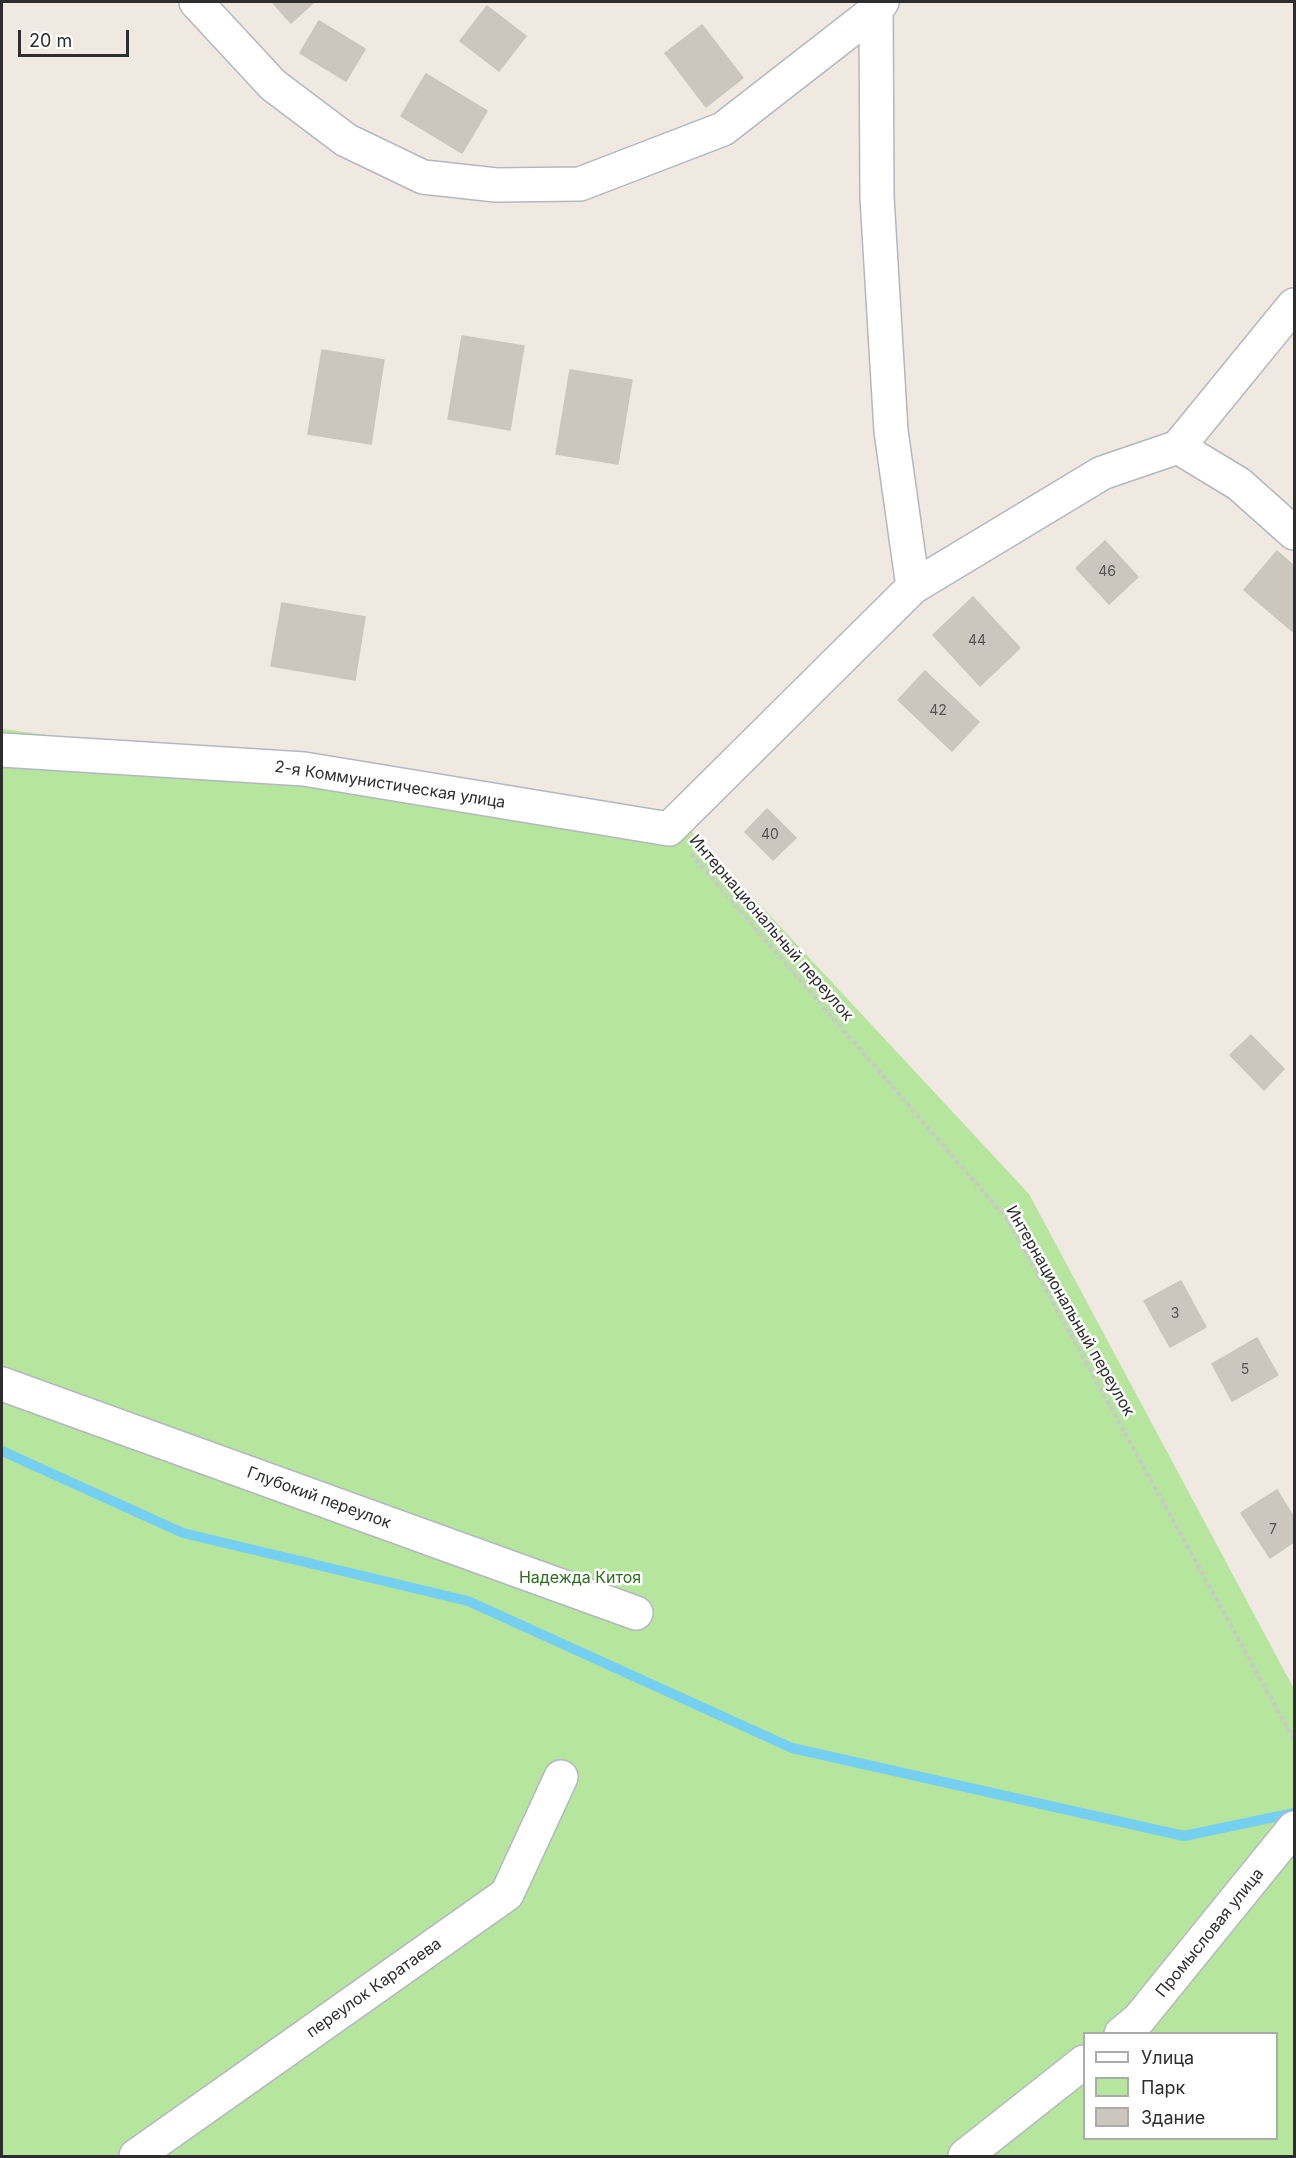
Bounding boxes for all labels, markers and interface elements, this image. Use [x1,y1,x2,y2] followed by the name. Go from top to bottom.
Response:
[21,18,132,56] scale bar
[29,30,72,51] text: 20 m
[1098,564,1116,580] house number: 46
[968,633,986,649] house number: 44
[929,703,947,719] house number: 42
[273,757,507,813] street label: 2-я Коммунистическая улица
[761,827,779,843] house number: 40
[685,831,857,1025] street label: Интернациональный переулок
[1002,1202,1138,1420] street label: Интернациональный переулок
[1171,1306,1179,1322] house number: 3
[1241,1362,1249,1378] house number: 5
[244,1463,394,1533] street label: Глубокий переулок
[1269,1522,1277,1538] house number: 7
[519,1568,641,1588] park label: Надежда Китоя
[1152,1865,1268,2001] street label: Промысловая улица
[303,1934,445,2042] street label: переулок Каратаева
[1083,2032,1278,2140] legend
[1141,2047,1194,2068] text: Улица
[1141,2077,1185,2098] text: Парк
[1141,2107,1205,2128] text: Здание

